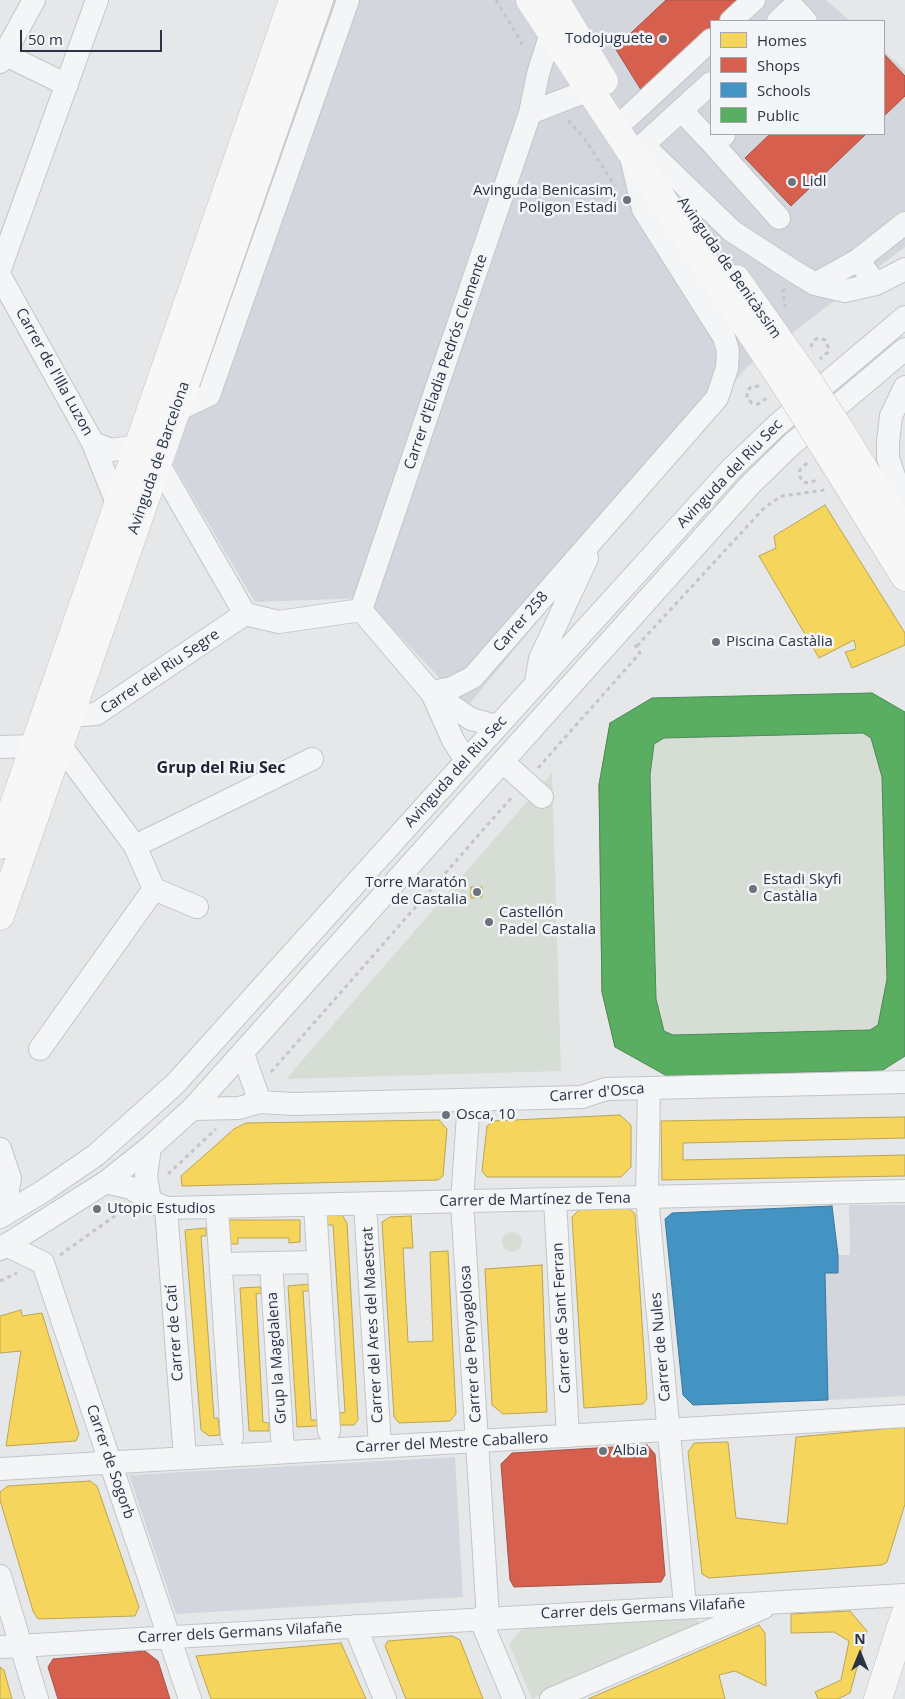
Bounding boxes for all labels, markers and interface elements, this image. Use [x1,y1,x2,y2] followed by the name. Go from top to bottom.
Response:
[22,20,165,52] scale bar
[710,20,885,135] legend
[28,29,63,49] text: 50 m
[565,30,653,48] place label: Todojuguete
[757,30,807,50] text: Homes
[657,33,669,45] marker: Todojuguete
[757,55,800,75] text: Shops
[757,80,811,100] text: Schools
[757,105,799,125] text: Public
[802,173,827,191] place label: Lidl
[786,176,798,188] marker: Lidl
[473,182,617,217] place label: Avinguda Benicasim, Poligon Estadi
[621,194,633,206] marker: Avinguda Benicasim, Poligon Estadi
[673,194,785,342] street label: Avinguda de Benicàssim
[401,252,491,472] street label: Carrer d'Eladia Pedrós Clemente
[11,305,97,439] street label: Carrer de l'Illa Luzon
[124,379,194,537] street label: Avinguda de Barcelona
[674,416,786,532] street label: Avinguda del Riu Sec
[490,588,552,656] street label: Carrer 258
[97,626,223,718] street label: Carrer del Riu Segre
[726,633,833,651] place label: Piscina Castàlia
[710,636,722,648] marker: Piscina Castàlia
[401,712,511,832] street label: Avinguda del Riu Sec
[157,758,285,778] district label: Grup del Riu Sec
[763,871,841,906] place label: Estadi Skyfi Castàlia
[365,874,467,909] place label: Torre Maratón de Castalia
[747,883,759,895] marker: Estadi Skyfi Castàlia
[471,886,483,898] marker: Torre Maratón de Castalia
[499,904,596,939] place label: Castellón Padel Castalia
[483,916,495,928] marker: Castellón Padel Castalia
[549,1080,645,1106] street label: Carrer d'Osca
[456,1106,515,1124] place label: Osca, 10
[440,1109,452,1121] marker: Osca, 10
[439,1189,631,1211] street label: Carrer de Martínez de Tena
[107,1200,216,1218] place label: Utopic Estudios
[91,1203,103,1215] marker: Utopic Estudios
[359,1226,387,1424] street label: Carrer del Ares del Maestrat
[549,1242,575,1394] street label: Carrer de Sant Ferran
[457,1265,485,1423] street label: Carrer de Penyagolosa
[163,1284,187,1382] street label: Carrer de Catí
[263,1291,291,1425] street label: Grup la Magdalena
[647,1292,675,1402] street label: Carrer de Nules
[82,1402,138,1522] street label: Carrer de Sogorb
[355,1429,549,1457] street label: Carrer del Mestre Caballero
[613,1442,648,1460] place label: Albia
[597,1445,609,1457] marker: Albia
[540,1595,746,1623] street label: Carrer dels Germans Vilafañe
[137,1619,343,1647] street label: Carrer dels Germans Vilafañe
[835,1629,885,1679] north arrow
[854,1629,866,1648] text: N

